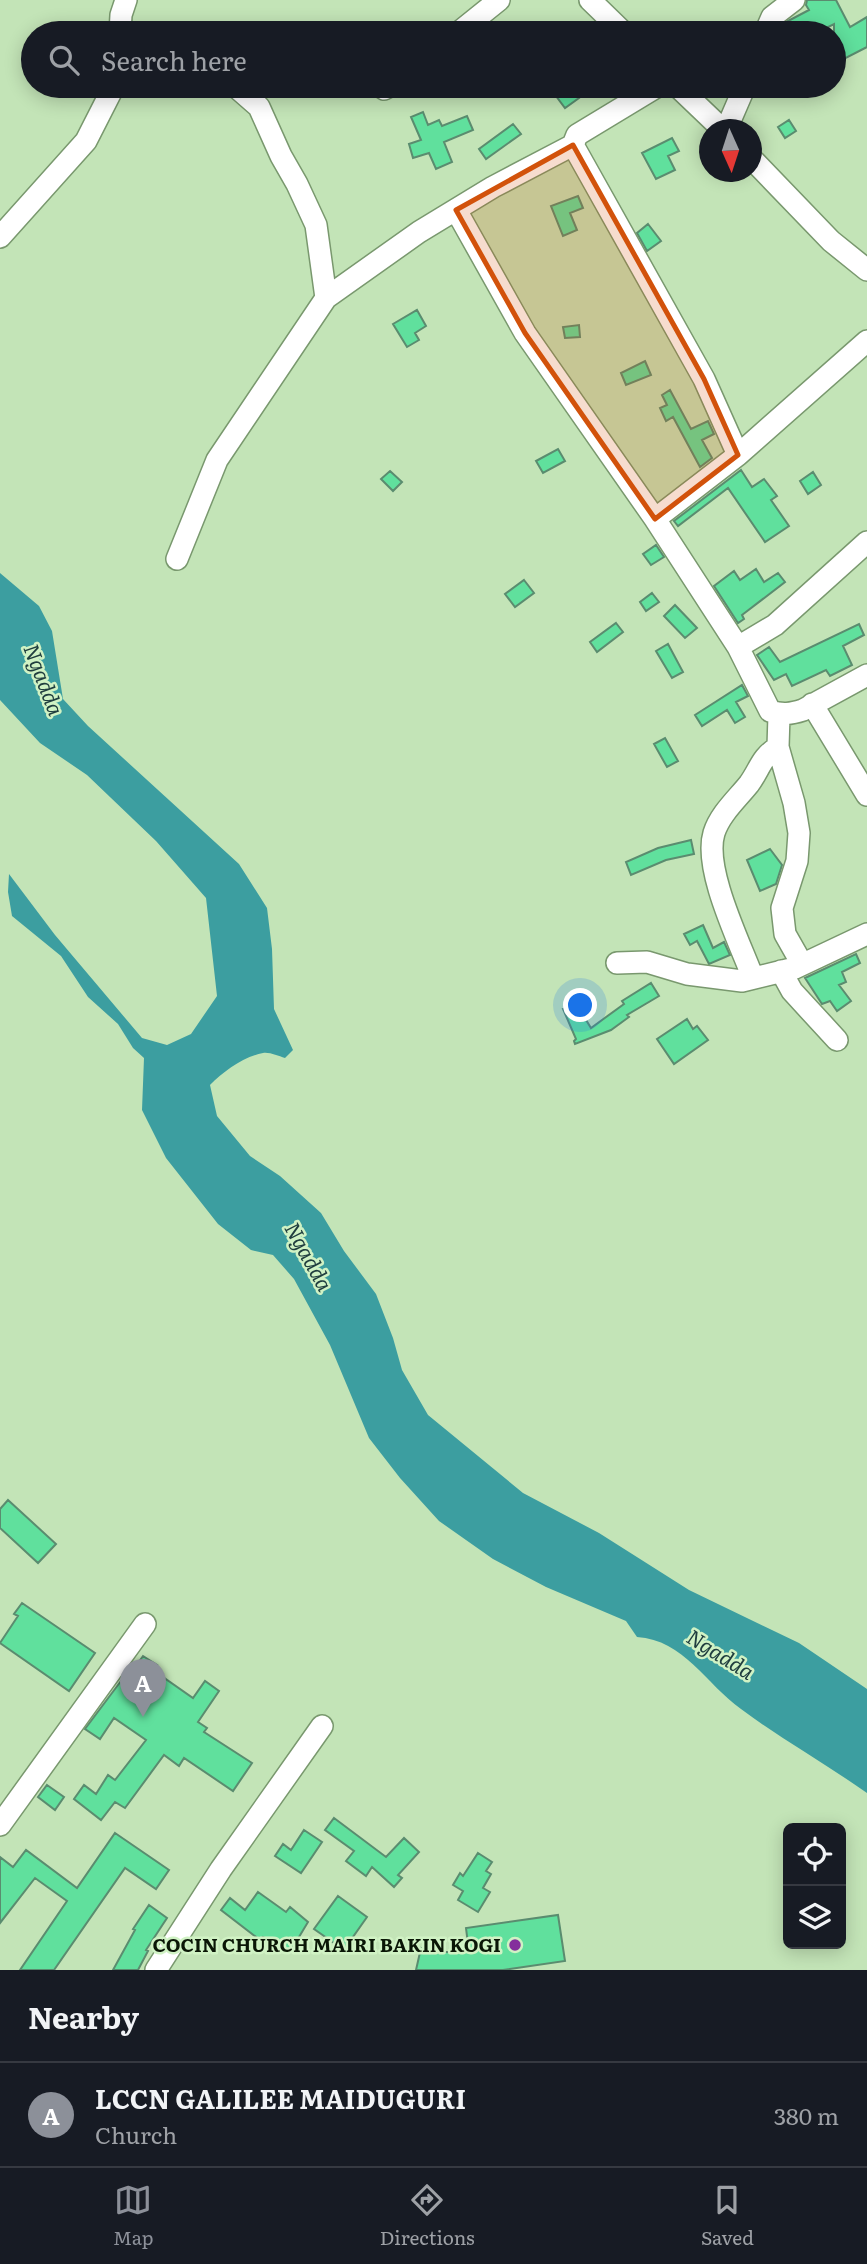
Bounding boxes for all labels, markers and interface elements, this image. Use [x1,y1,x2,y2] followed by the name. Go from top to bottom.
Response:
[21,21,846,98] search box
[101,40,247,79] text: Search here
[45,41,83,79] icon: search
[699,119,762,182] north arrow
[18,639,73,719] water label: Ngadda
[563,988,597,1022] your location
[279,1216,342,1296] water label: Ngadda
[682,1620,761,1686] water label: Ngadda
[120,1659,166,1717] pin: A
[783,1823,846,1949] map controls
[783,1823,846,1886] button: locate
[783,1886,846,1949] button: layers
[153,1930,501,1958] place label: COCIN CHURCH MAIRI BAKIN KOGI
[507,1937,523,1953] marker: COCIN CHURCH MAIRI BAKIN KOGI
[28,1994,139,2038] text: Nearby
[95,2078,466,2117] text: LCCN GALILEE MAIDUGURI
[42,2098,60,2132] text: A
[774,2098,839,2132] text: 380 m
[95,2117,177,2151] text: Church
[113,2181,154,2251] tab: Map
[380,2181,475,2251] tab: Directions
[701,2181,754,2251] tab: Saved

